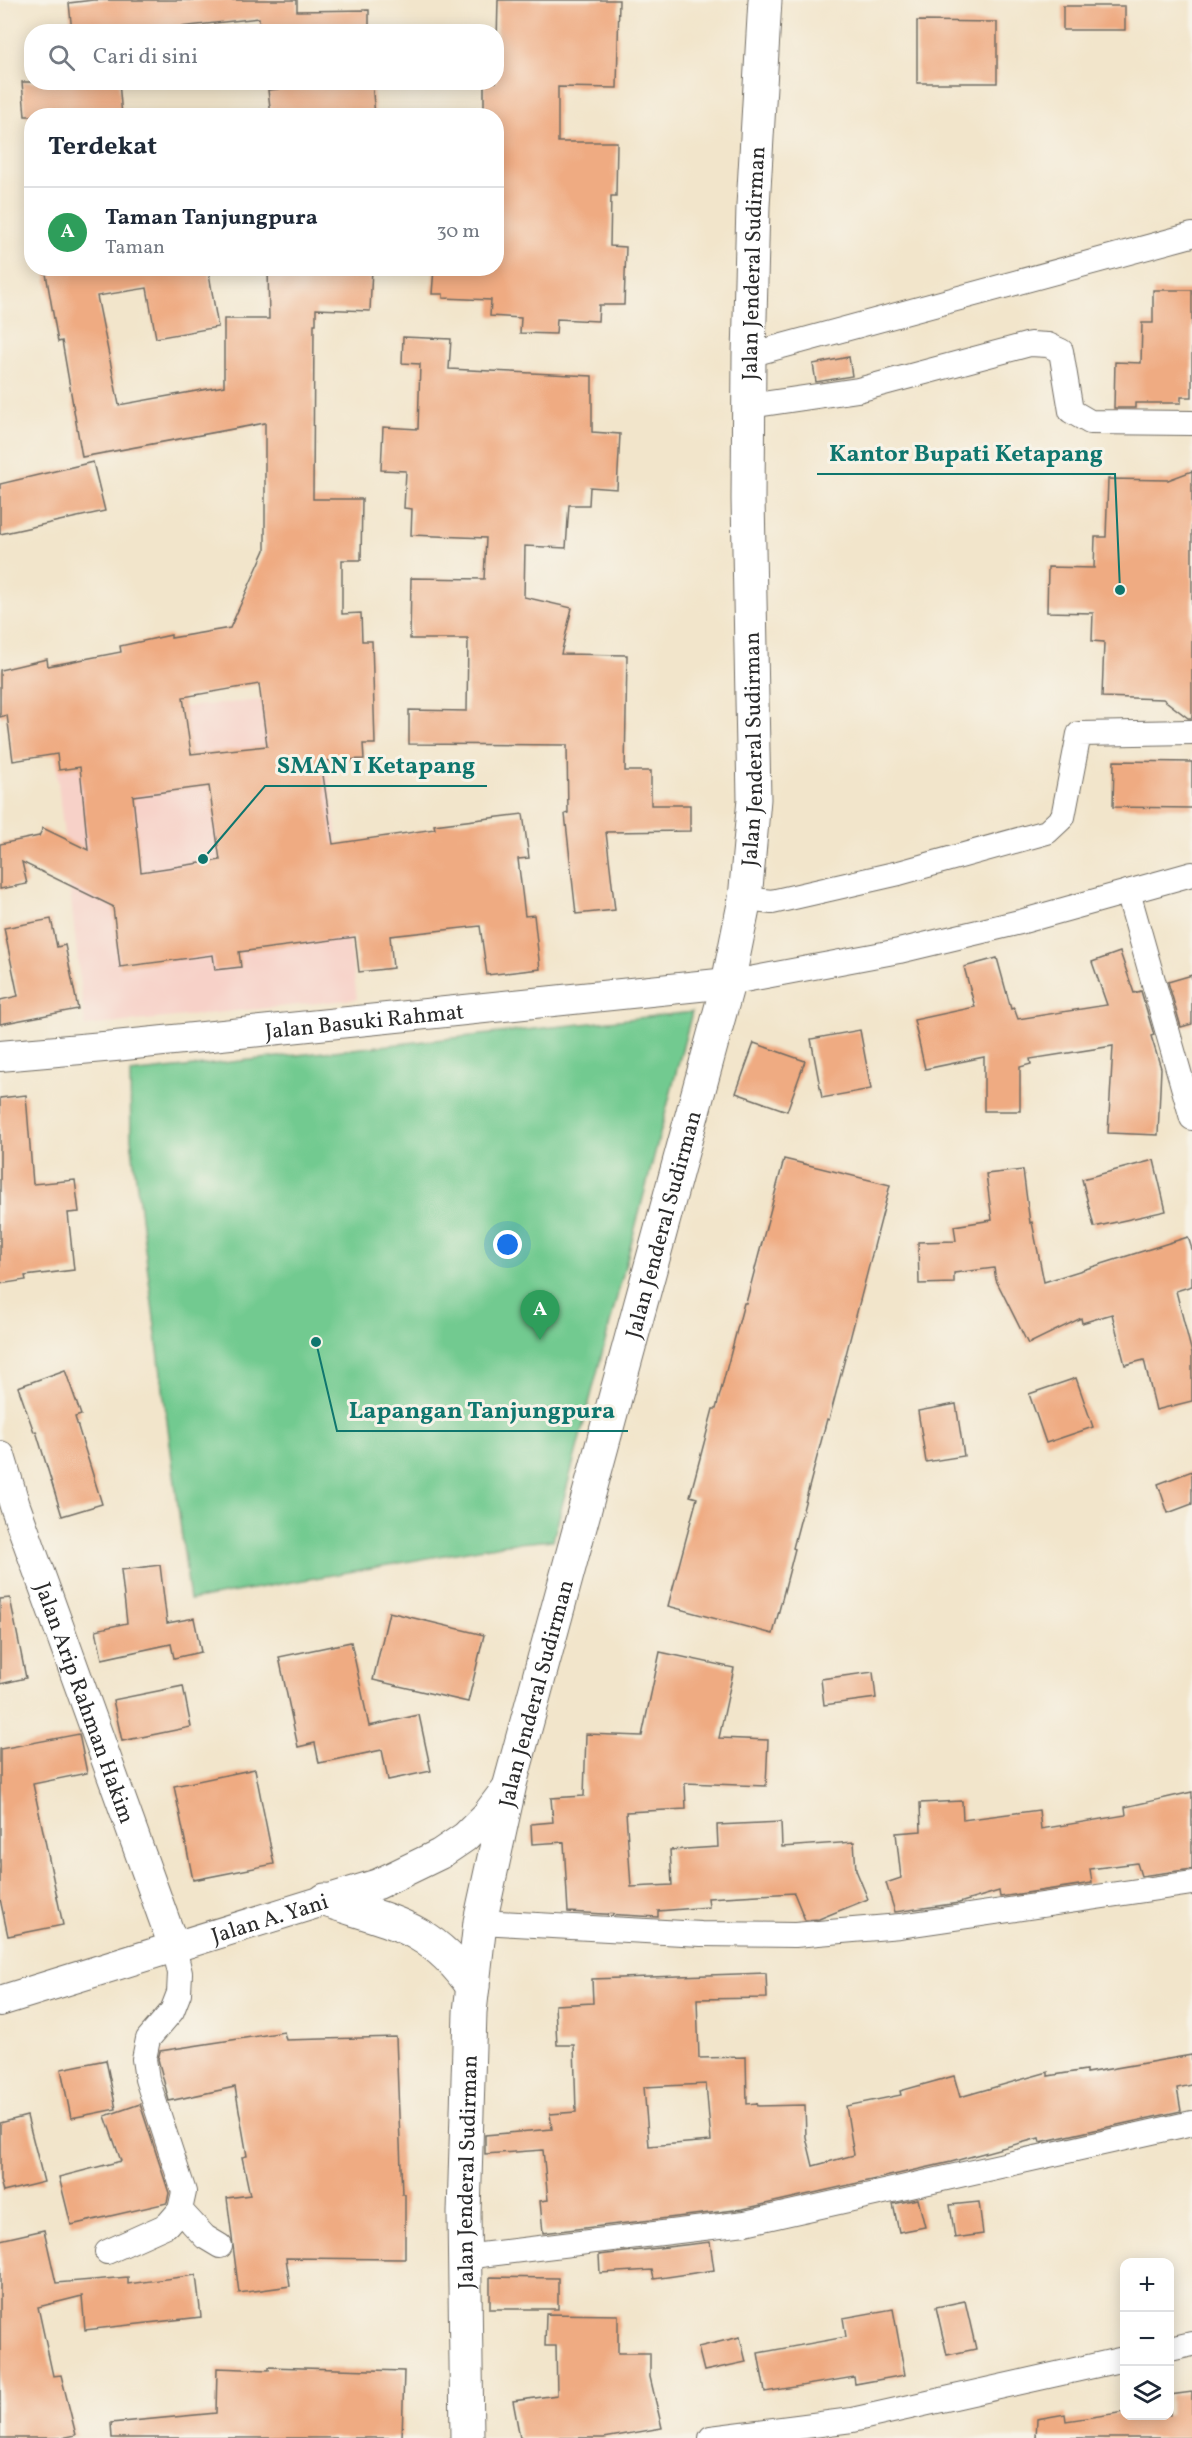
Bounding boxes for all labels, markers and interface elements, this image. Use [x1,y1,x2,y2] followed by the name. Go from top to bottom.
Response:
[24,24,504,90] search box
[45,41,78,74] icon: search
[93,42,198,73] text: Cari di sini
[48,129,157,165] text: Terdekat
[736,145,774,381] street label: Jalan Jenderal Sudirman
[105,203,318,234] text: Taman Tanjungpura
[60,218,75,246] text: A
[436,218,480,246] text: 30 m
[105,234,165,262] text: Taman
[817,432,1115,474] callout: Kantor Bupati Ketapang
[829,438,1103,472] text: Kantor Bupati Ketapang
[735,631,772,868] street label: Jalan Jenderal Sudirman
[265,744,487,786] callout: SMAN 1 Ketapang
[277,750,475,784] text: SMAN 1 Ketapang
[264,997,466,1049] street label: Jalan Basuki Rahmat
[619,1108,711,1342] street label: Jalan Jenderal Sudirman
[493,1230,522,1259] your location
[520,1290,560,1340] pin: A
[337,1389,628,1431] callout: Lapangan Tanjungpura
[349,1395,615,1429] text: Lapangan Tanjungpura
[492,1577,583,1810] street label: Jalan Jenderal Sudirman
[26,1578,141,1828] street label: Jalan Arip Rahman Hakim
[208,1887,332,1953] street label: Jalan A. Yani
[451,2054,487,2289] street label: Jalan Jenderal Sudirman
[1120,2258,1174,2420] map controls
[1120,2258,1174,2312] button: +
[1120,2312,1174,2366] button: −
[1120,2366,1174,2420] button: layers

